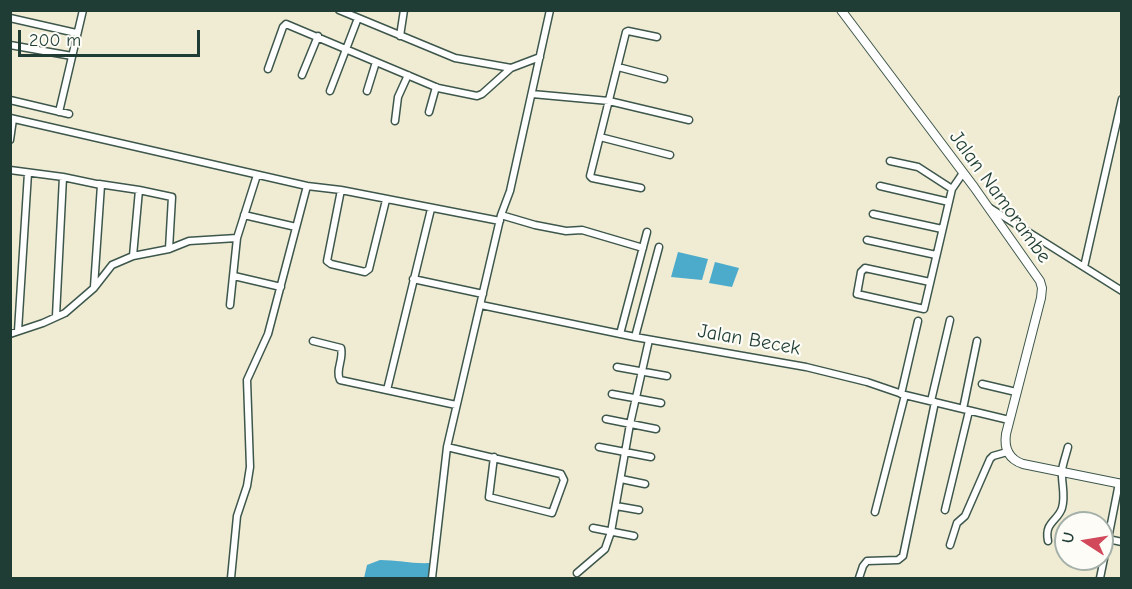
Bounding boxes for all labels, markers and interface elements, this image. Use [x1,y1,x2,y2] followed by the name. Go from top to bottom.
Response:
[21,18,202,56] scale bar
[29,30,81,51] text: 200 m
[944,126,1056,268] street label: Jalan Namorambe
[696,319,802,361] street label: Jalan Becek
[1054,511,1114,571] north arrow
[1058,531,1078,545] text: U

